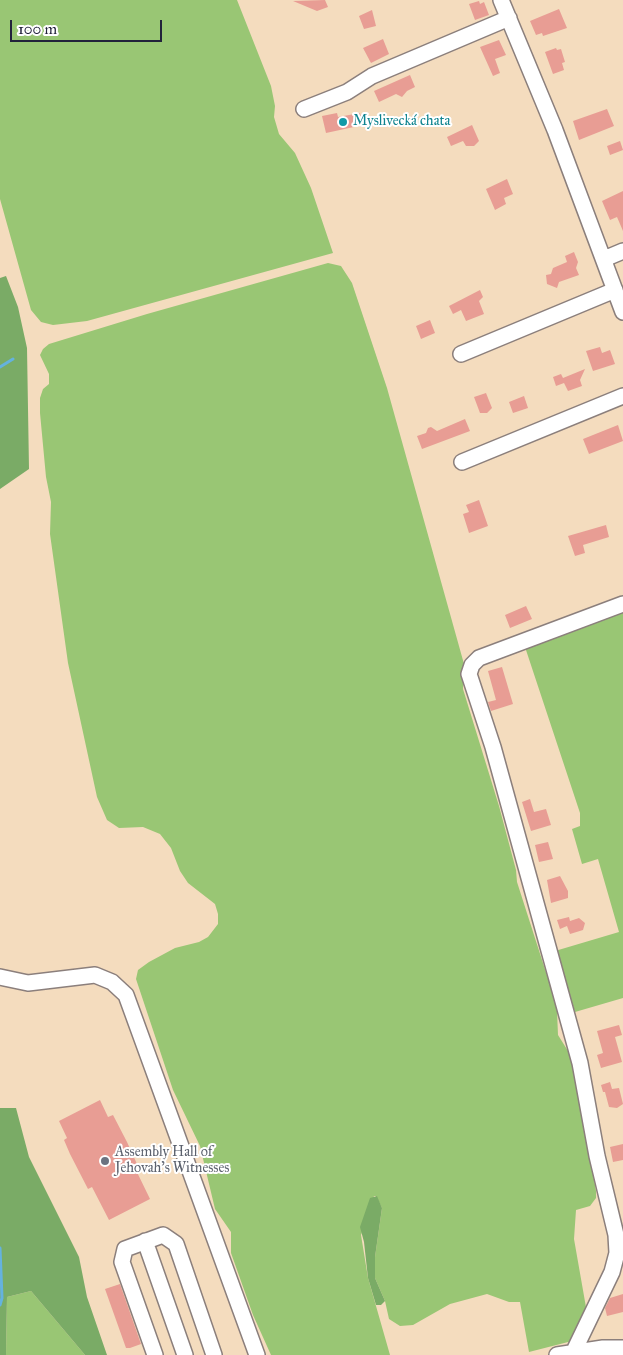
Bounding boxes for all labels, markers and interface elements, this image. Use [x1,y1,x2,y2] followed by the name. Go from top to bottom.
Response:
[12,10,165,42] scale bar
[18,20,57,38] text: 100 m
[353,114,450,130] place label: Myslivecká chata
[337,116,349,128] marker: Myslivecká chata
[115,1145,229,1178] place label: Assembly Hall of Jehovah's Witnesses
[99,1155,111,1167] marker: Assembly Hall of Jehovah's Witnesses

